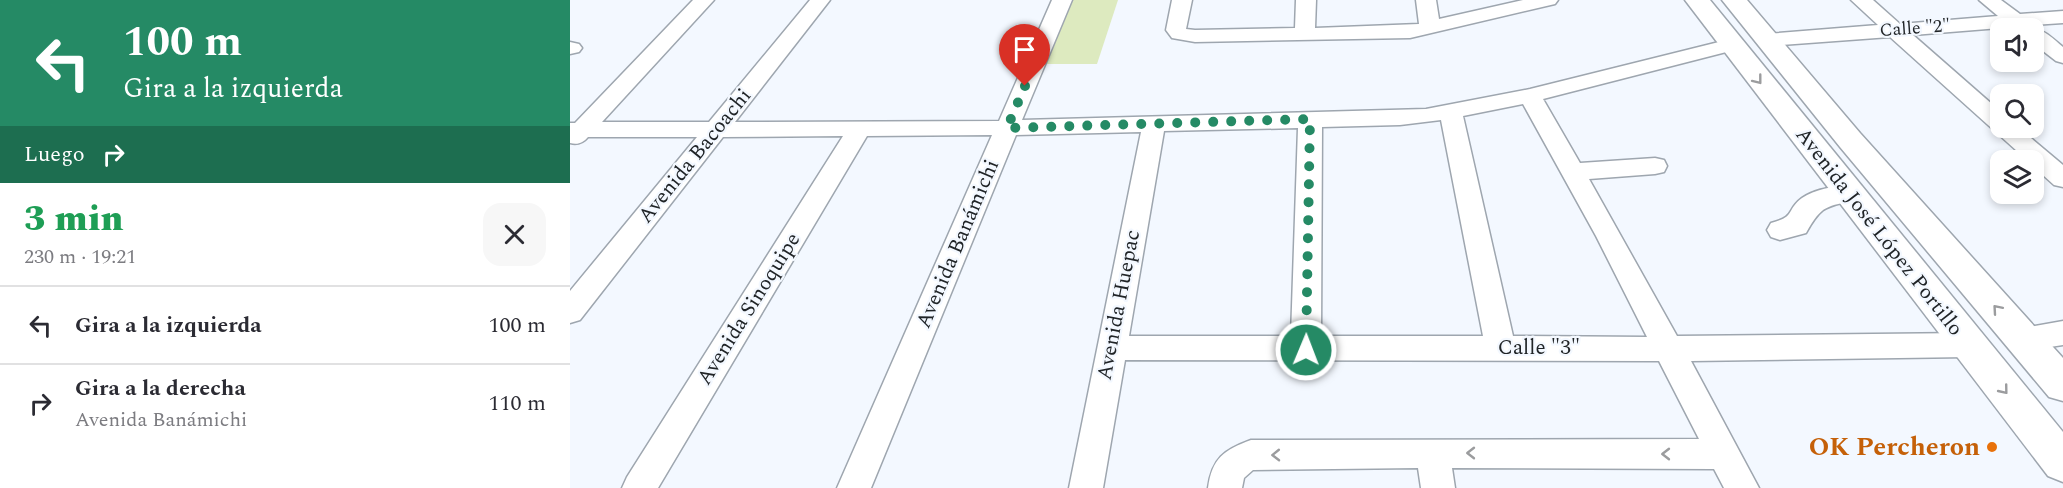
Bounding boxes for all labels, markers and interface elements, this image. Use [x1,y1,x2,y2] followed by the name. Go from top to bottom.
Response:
[123,11,242,74] text: 100 m
[1879,12,1951,44] street label: Calle "2"
[1990,18,2044,204] map controls
[1990,18,2044,72] button: sound
[24,24,102,102] icon: left
[999,24,1050,86] pin
[1008,33,1041,66] icon: arrive
[123,68,343,110] text: Gira a la izquierda
[1751,73,1762,84] one-way arrow
[630,82,760,230] street label: Avenida Bacoachi
[1990,84,2044,138] button: search
[1787,121,1971,343] street label: Avenida José López Portillo
[24,138,85,171] text: Luego
[97,138,130,171] icon: right
[1990,150,2044,204] button: layers
[908,155,1008,333] street label: Avenida Banámichi
[24,192,124,247] text: 3 min
[483,203,546,266] button: close
[689,226,809,392] street label: Avenida Sinoquipe
[1089,227,1149,383] street label: Avenida Huepac
[24,242,136,272] text: 230 m · 19:21
[1994,305,2005,316] one-way arrow
[24,309,57,342] icon: left
[75,309,262,342] text: Gira a la izquierda
[489,309,546,342] text: 100 m
[1274,318,1338,382] position arrow
[1498,332,1580,364] street label: Calle "3"
[75,372,246,405] text: Gira a la derecha
[1997,383,2008,394] one-way arrow
[24,387,57,420] icon: right
[489,387,546,420] text: 110 m
[75,405,247,435] text: Avenida Banámichi
[1809,427,1980,467] place label: OK Percheron
[1985,440,1999,454] marker: OK Percheron
[1467,447,1476,459] one-way arrow
[1662,448,1671,460] one-way arrow
[1272,449,1281,461] one-way arrow

